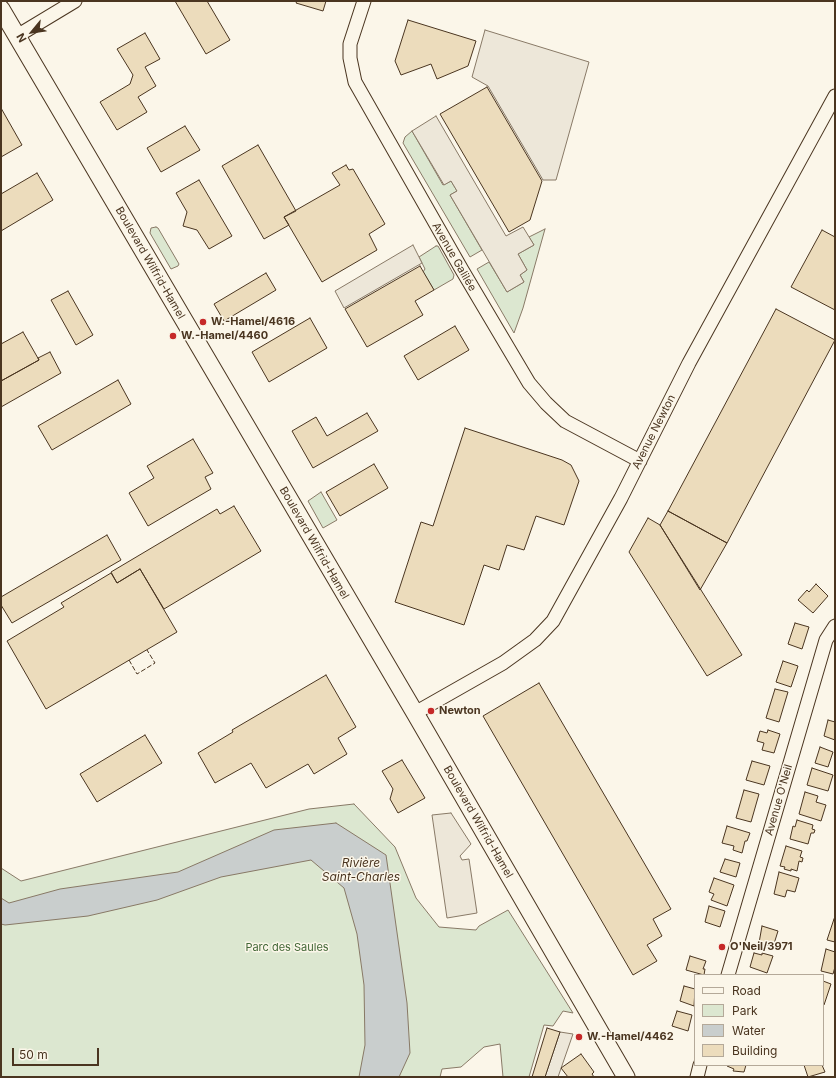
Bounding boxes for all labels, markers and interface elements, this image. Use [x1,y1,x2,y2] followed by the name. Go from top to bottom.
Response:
[12,12,52,52] north arrow
[13,31,30,45] text: N
[112,205,188,321] street label: Boulevard Wilfrid-Hamel
[429,220,479,294] street label: Avenue Galilée
[211,315,295,329] place label: W.-Hamel/4616
[198,317,208,327] marker: W.-Hamel/4616
[181,329,268,343] place label: W.-Hamel/4460
[168,331,178,341] marker: W.-Hamel/4460
[630,393,678,471] street label: Avenue Newton
[276,485,352,601] street label: Boulevard Wilfrid-Hamel
[439,704,481,718] place label: Newton
[426,706,436,716] marker: Newton
[763,763,795,837] street label: Avenue O'Neil
[440,764,516,880] street label: Boulevard Wilfrid-Hamel
[322,856,400,884] water label: Rivière Saint-Charles
[730,940,793,954] place label: O'Neil/3971
[245,941,329,955] park label: Parc des Saules
[717,942,727,952] marker: O'Neil/3971
[694,974,824,1066] legend
[732,983,761,998] text: Road
[732,1003,758,1018] text: Park
[732,1023,765,1038] text: Water
[587,1030,674,1044] place label: W.-Hamel/4462
[574,1032,584,1042] marker: W.-Hamel/4462
[14,1040,101,1066] scale bar
[732,1043,777,1058] text: Building
[19,1047,48,1062] text: 50 m

